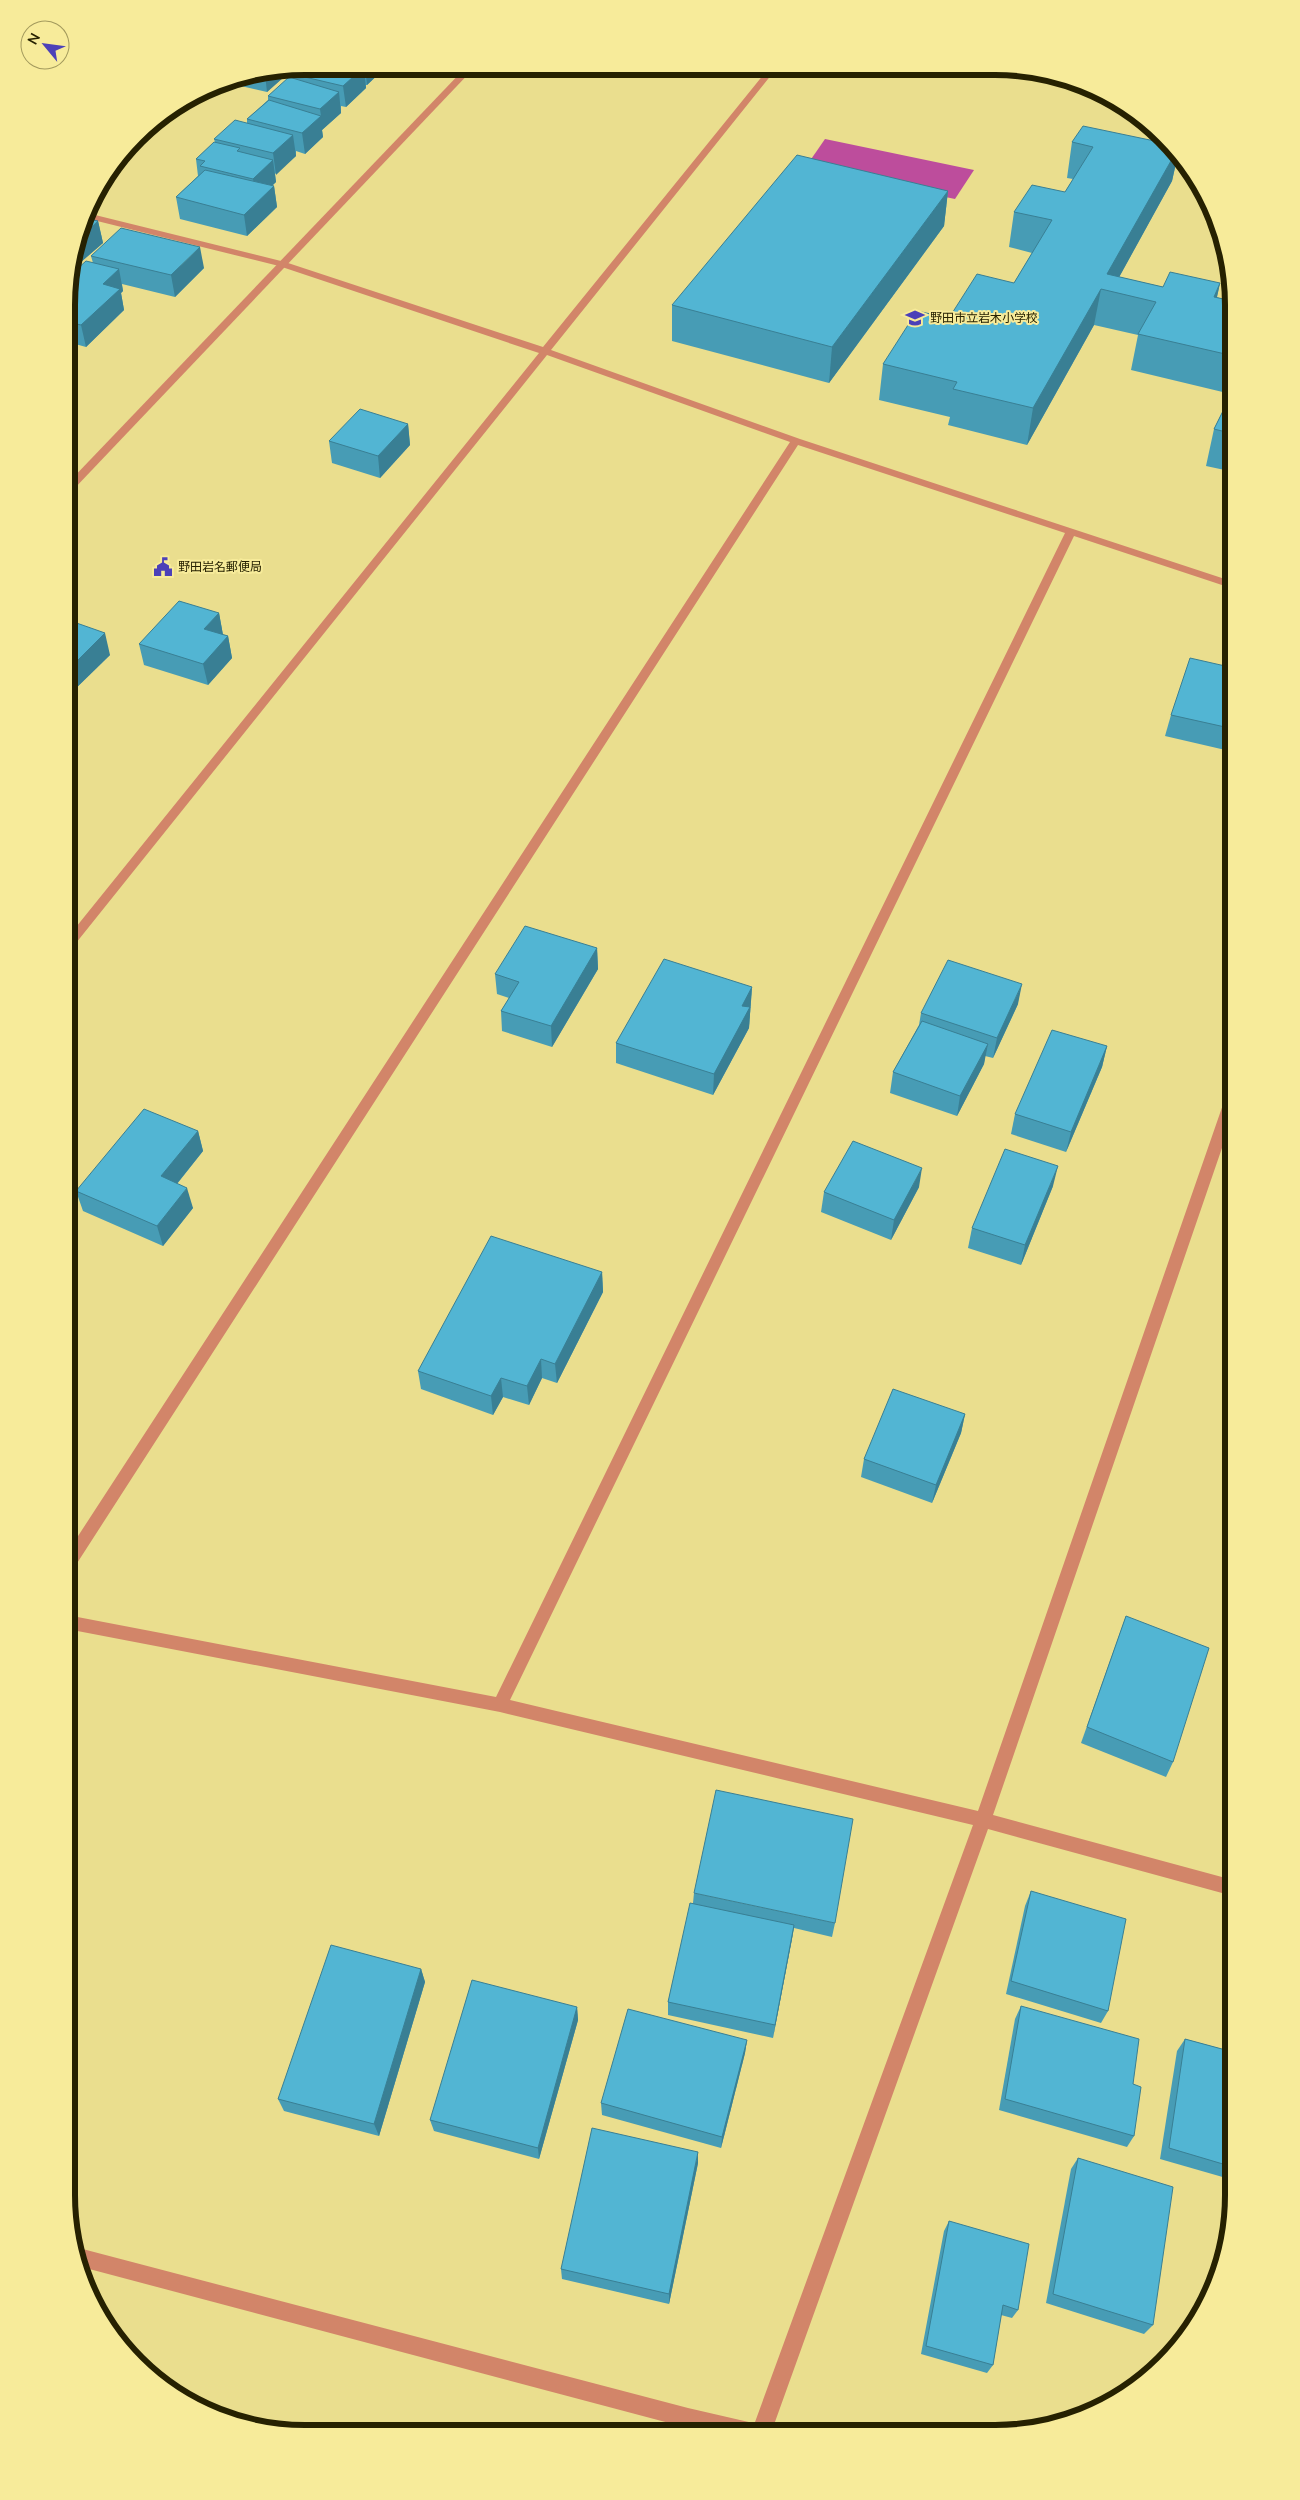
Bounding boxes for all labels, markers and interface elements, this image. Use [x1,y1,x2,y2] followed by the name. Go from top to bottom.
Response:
[20,20,70,70] north arrow
[23,30,45,48] text: N
[904,307,926,329] school or university icon: 野田市立岩木小学校
[930,310,1038,326] place label: 野田市立岩木小学校
[152,556,174,578] public building icon: 野田岩名郵便局
[178,559,262,575] place label: 野田岩名郵便局

